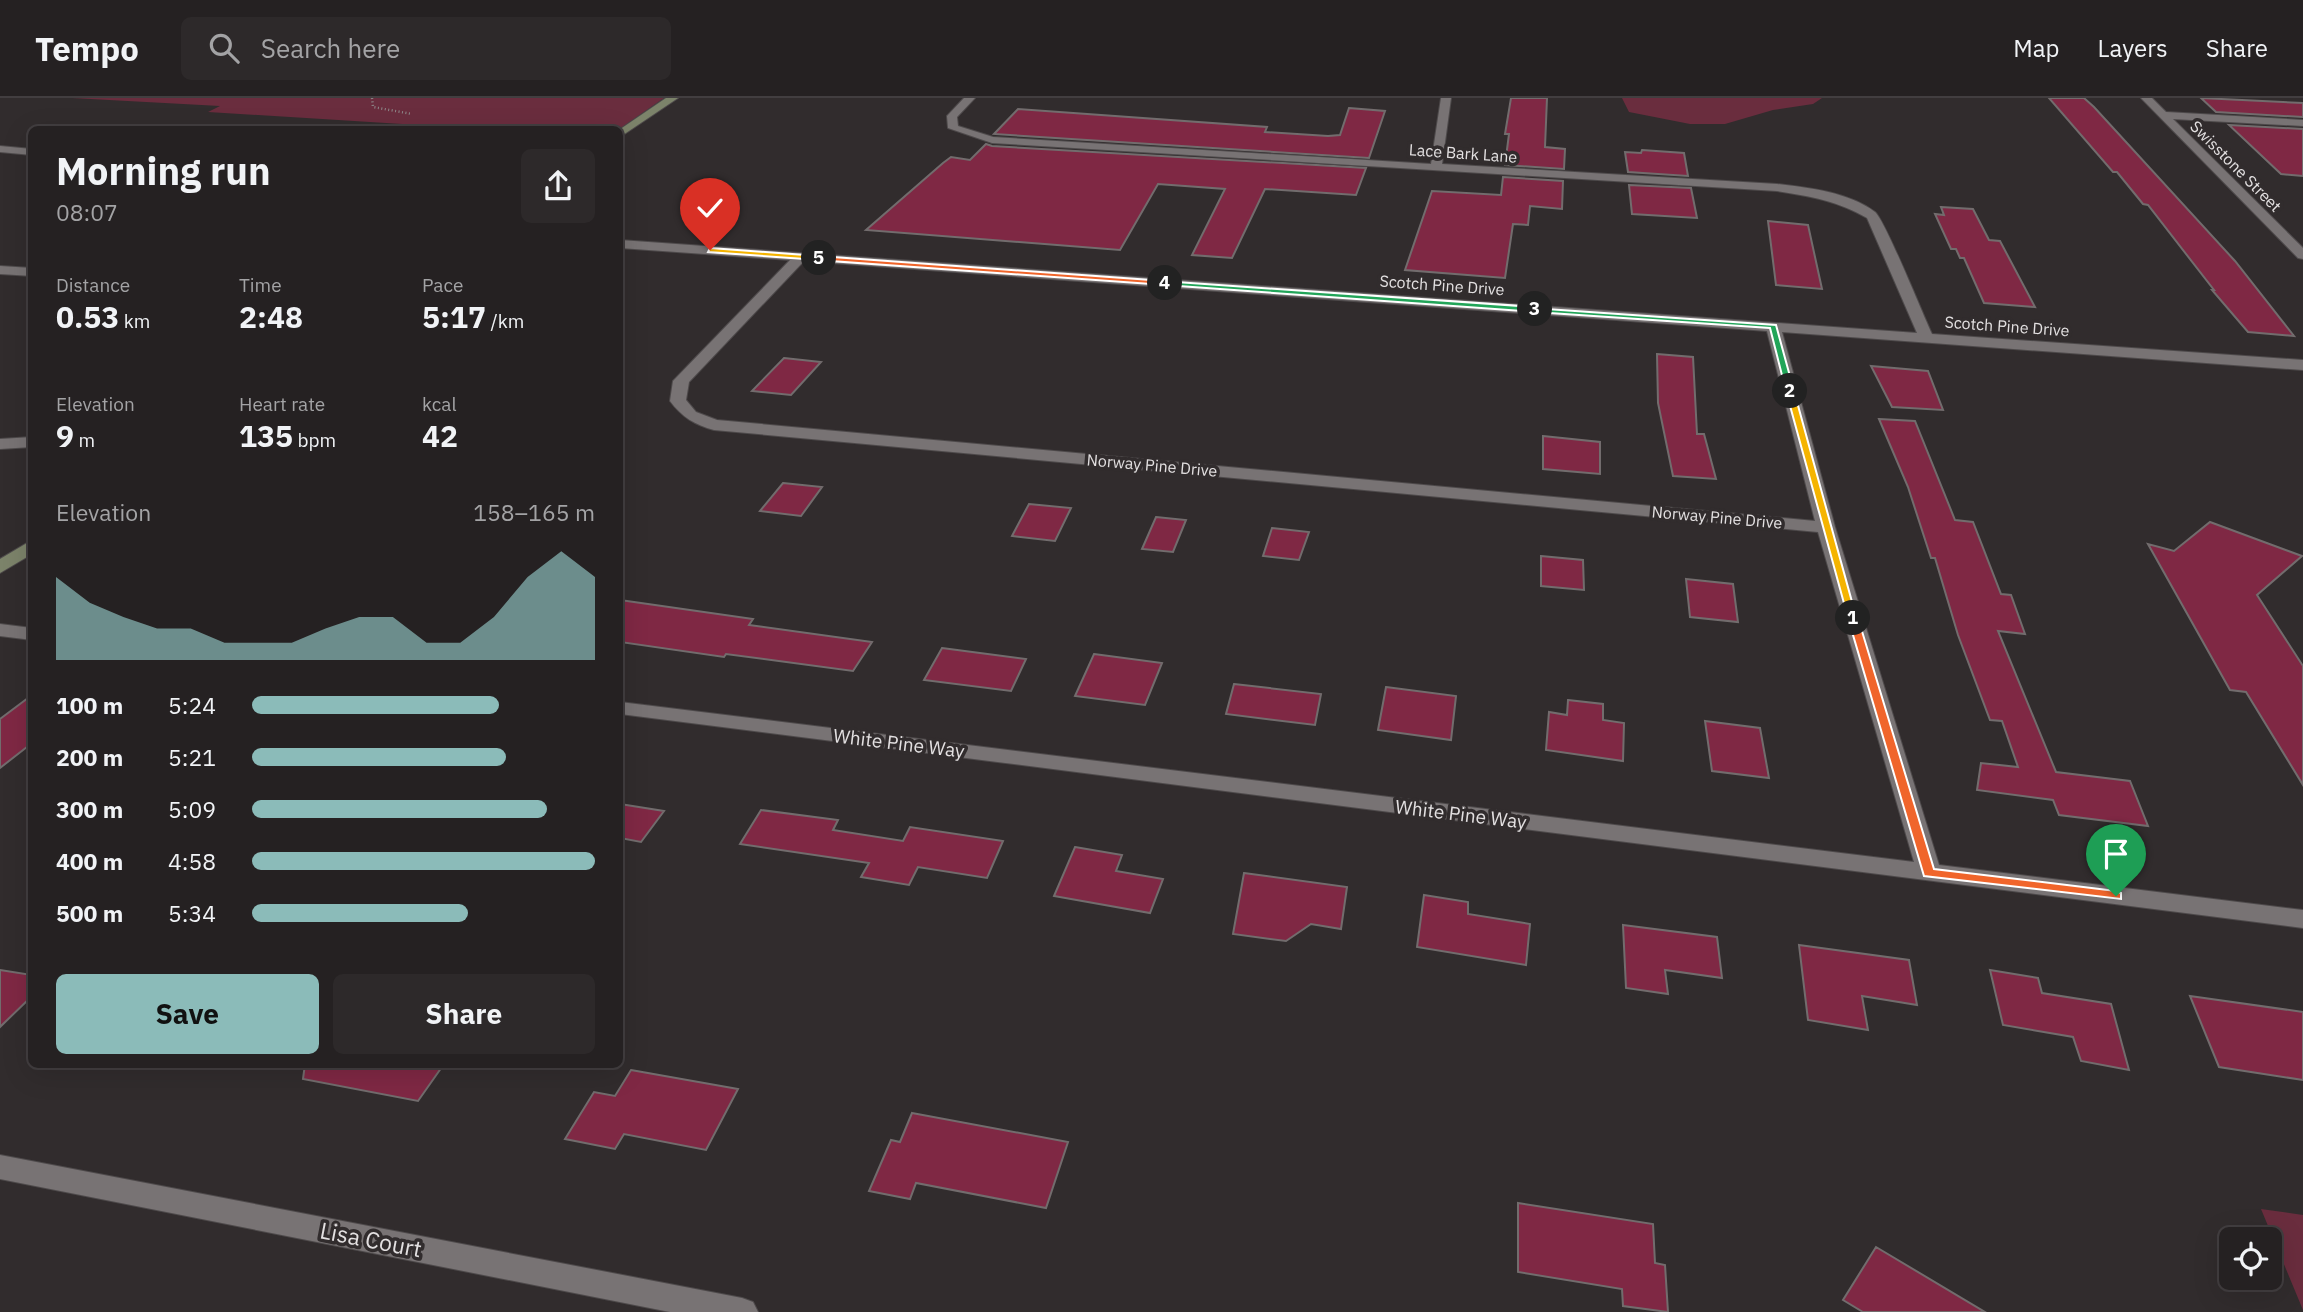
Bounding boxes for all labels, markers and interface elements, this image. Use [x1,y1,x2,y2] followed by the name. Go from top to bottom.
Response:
[181,17,671,80] search box
[35,27,139,70] text: Tempo
[205,29,243,67] icon: search
[261,31,400,65] text: Search here
[2013,32,2060,64] text: Map
[2098,32,2168,64] text: Layers
[2206,32,2268,64] text: Share
[2186,116,2286,216] street label: Swisstone Street
[1408,139,1518,167] street label: Lace Bark Lane
[56,146,271,195] text: Morning run
[521,149,595,223] button: share
[680,178,740,250] pin
[691,189,729,227] icon: check
[56,197,118,227] text: 08:07
[802,240,836,276] pin: 5
[813,245,824,269] text: 5
[1148,266,1182,300] pin: 4
[1159,270,1170,294] text: 4
[1379,271,1505,299] street label: Scotch Pine Drive
[56,273,130,297] text: Distance
[239,273,282,297] text: Time
[422,273,463,297] text: Pace
[1518,292,1552,326] pin: 3
[1529,296,1540,320] text: 3
[56,297,119,336] text: 0.53
[239,297,303,336] text: 2:48
[422,297,486,336] text: 5:17
[119,309,150,333] text: km
[486,309,524,333] text: /km
[1944,312,2070,340] street label: Scotch Pine Drive
[1772,374,1808,408] pin: 2
[1784,378,1795,402] text: 2
[56,392,135,416] text: Elevation
[239,392,325,416] text: Heart rate
[422,392,457,416] text: kcal
[56,416,74,455] text: 9
[239,416,293,455] text: 135
[422,416,458,455] text: 42
[74,428,95,452] text: m
[293,428,336,452] text: bpm
[1086,449,1218,481] street label: Norway Pine Drive
[56,497,151,527] text: Elevation
[473,497,595,527] text: 158–165 m
[1651,501,1783,533] street label: Norway Pine Drive
[1836,601,1870,636] pin: 1
[1847,605,1858,629] text: 1
[56,690,123,720] text: 100 m
[168,690,216,720] text: 5:24
[832,723,967,763] street label: White Pine Way
[56,742,123,772] text: 200 m
[168,742,216,772] text: 5:21
[56,794,123,824] text: 300 m
[168,794,216,824] text: 5:09
[1394,794,1529,834] street label: White Pine Way
[2086,824,2146,896] pin
[2097,835,2135,873] icon: arrive
[56,846,123,876] text: 400 m
[168,846,216,876] text: 4:58
[56,898,123,928] text: 500 m
[168,898,216,928] text: 5:34
[56,974,319,1054] button: Save
[333,974,595,1054] button: Share
[318,1214,424,1264] street label: Lisa Court
[2219,1227,2282,1290] map controls
[2219,1227,2282,1290] button: locate

